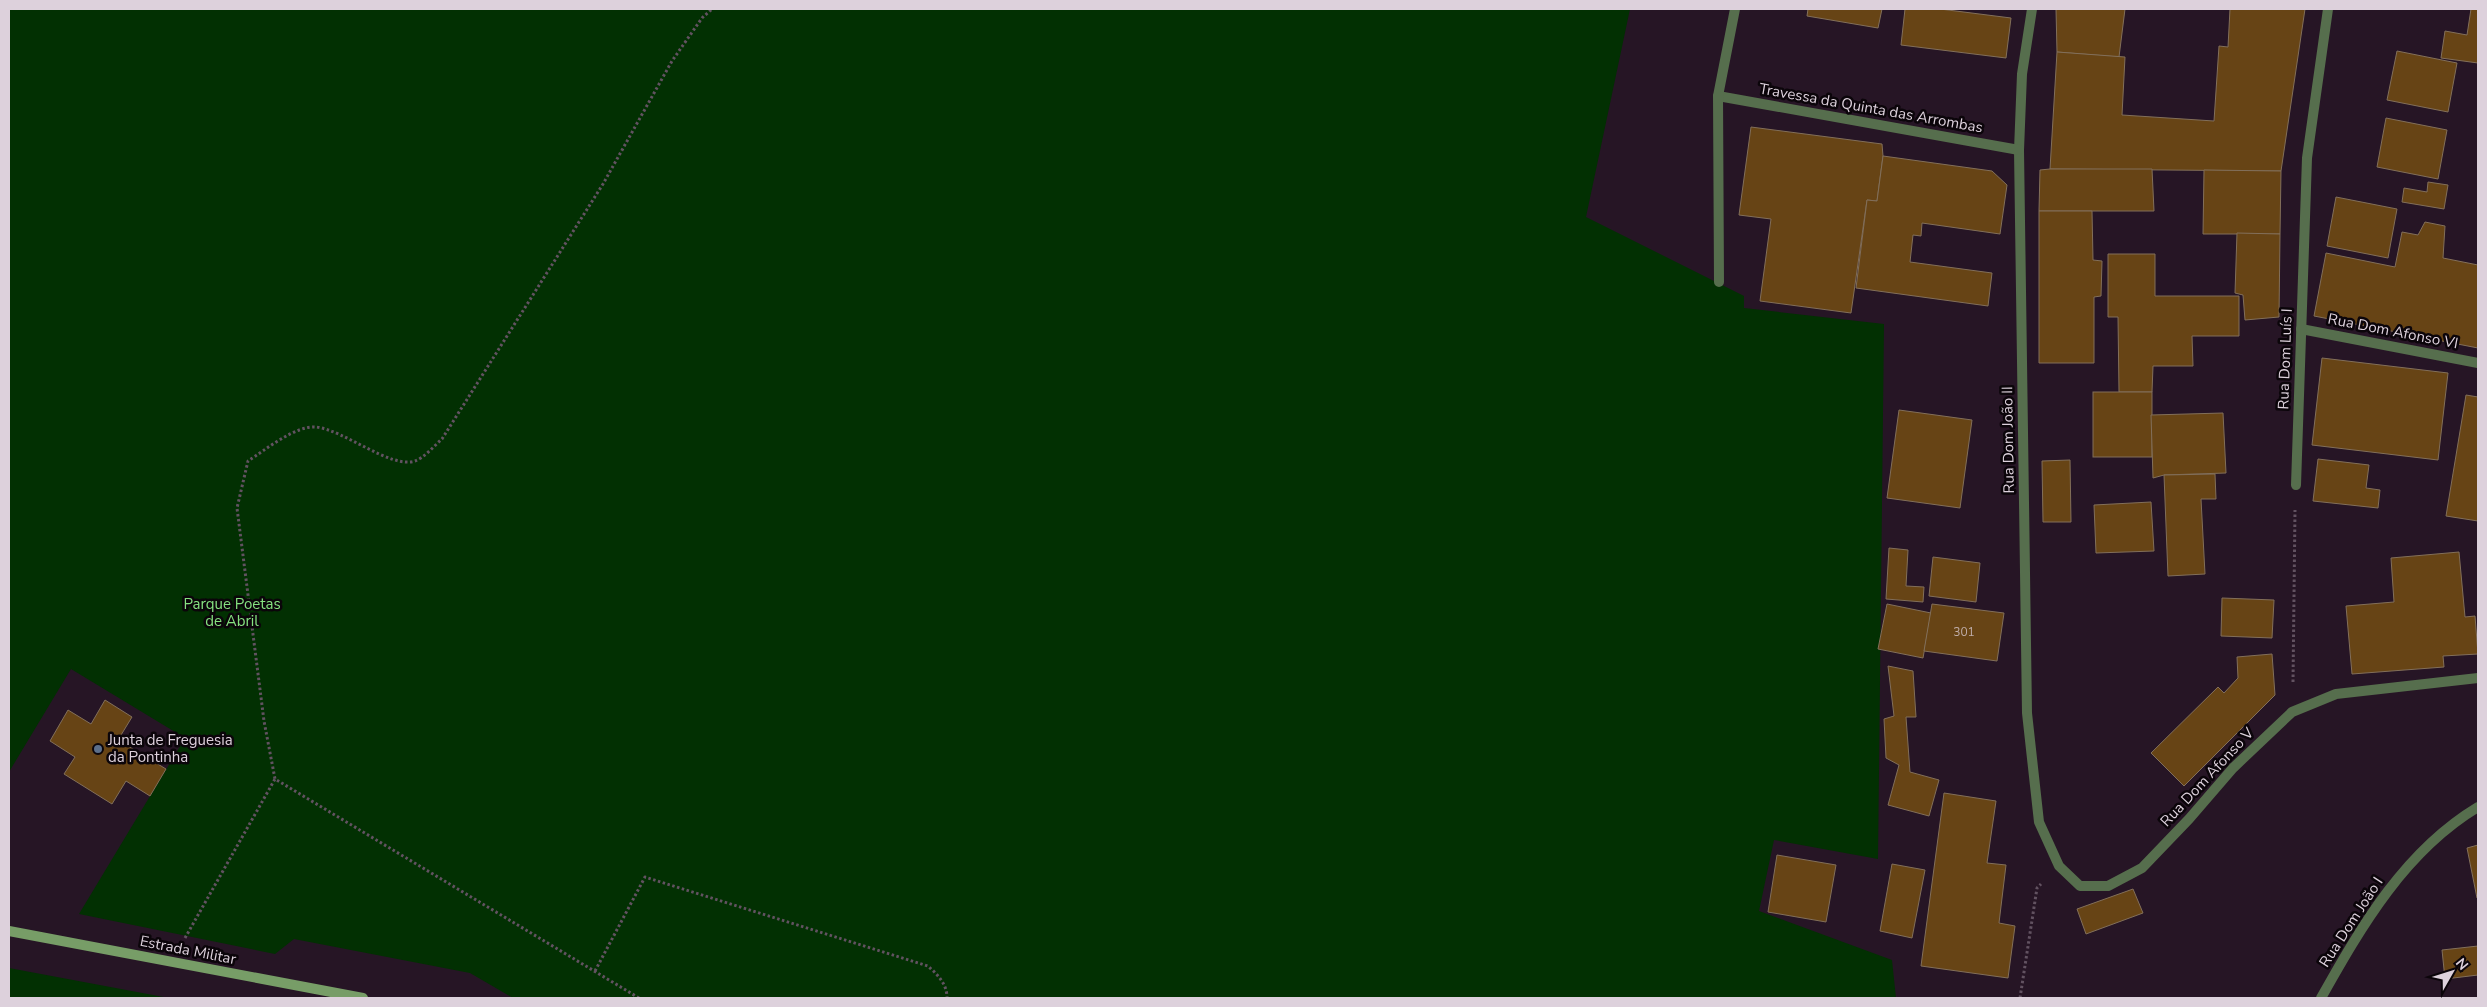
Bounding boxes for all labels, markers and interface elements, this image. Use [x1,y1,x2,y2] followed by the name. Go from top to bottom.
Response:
[1758,78,1984,138] street label: Travessa da Quinta das Arrombas
[2273,308,2297,410] street label: Rua Dom Luís I
[2326,309,2460,353] street label: Rua Dom Afonso VI
[1997,386,2019,494] street label: Rua Dom João II
[183,594,281,631] park label: Parque Poetas de Abril
[1953,624,1975,640] house number: 301
[2156,723,2259,831] street label: Rua Dom Afonso V
[107,730,233,767] place label: Junta de Freguesia da Pontinha
[92,743,104,755] marker: Junta de Freguesia da Pontinha
[2314,873,2388,971] street label: Rua Dom João I
[138,931,238,969] street label: Estrada Militar
[2427,947,2477,997] north arrow
[2451,954,2472,974] text: N

